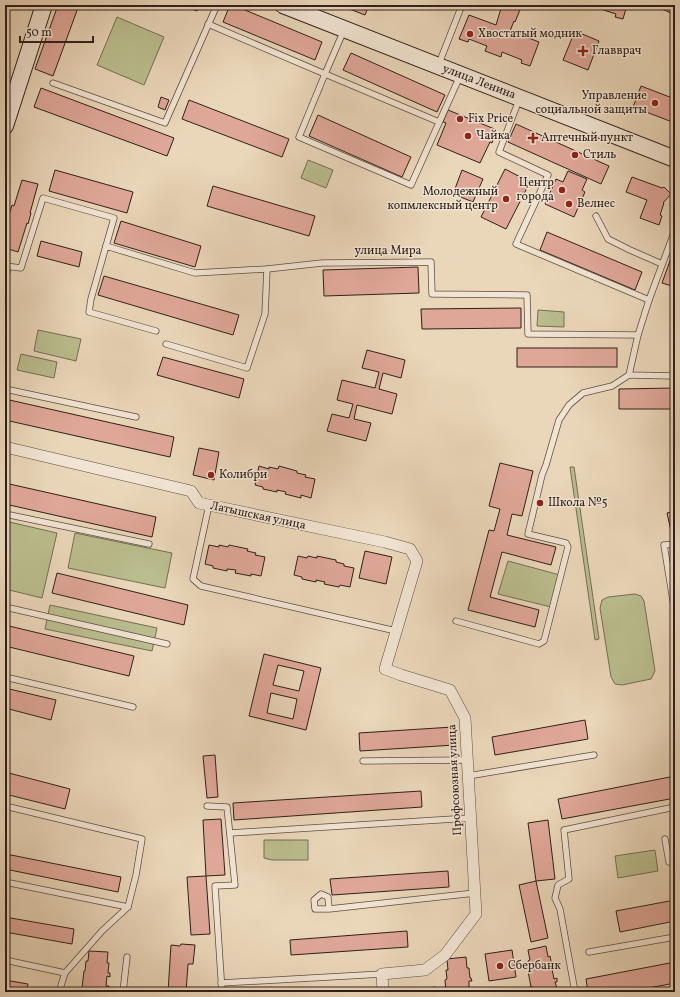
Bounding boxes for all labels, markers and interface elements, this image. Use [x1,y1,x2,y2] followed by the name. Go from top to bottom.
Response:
[20,18,93,44] scale bar
[26,25,52,41] text: 50 m
[478,26,583,42] place label: Хвостатый модник
[465,29,475,39] marker: Хвостатый модник
[592,43,642,59] place label: Главврач
[577,45,589,57] marker: Главврач
[440,61,518,103] street label: улица Ленина
[535,88,648,118] place label: Управление социальной защиты
[650,98,660,108] marker: Управление социальной защиты
[468,111,514,127] place label: Fix Price
[455,114,465,124] marker: Fix Price
[476,128,510,144] place label: Чайка
[541,130,633,146] place label: Аптечный пункт
[463,131,473,141] marker: Чайка
[528,133,538,143] marker: Аптечный пункт
[583,147,616,163] place label: Стиль
[570,150,580,160] marker: Стиль
[516,175,554,205] place label: Центр города
[388,184,498,214] place label: Молодежный копмлексный центр
[557,185,567,195] marker: Центр города
[501,194,511,204] marker: Молодежный копмлексный центр
[577,196,615,212] place label: Велнес
[564,199,574,209] marker: Велнес
[354,243,422,259] street label: улица Мира
[219,467,267,483] place label: Колибри
[206,470,216,480] marker: Колибри
[548,495,608,511] place label: Школа №5
[209,498,307,534] street label: Латышская улица
[535,498,545,508] marker: Школа №5
[444,724,466,836] street label: Профсоюзная улица
[508,958,561,974] place label: Сбербанк
[495,961,505,971] marker: Сбербанк

